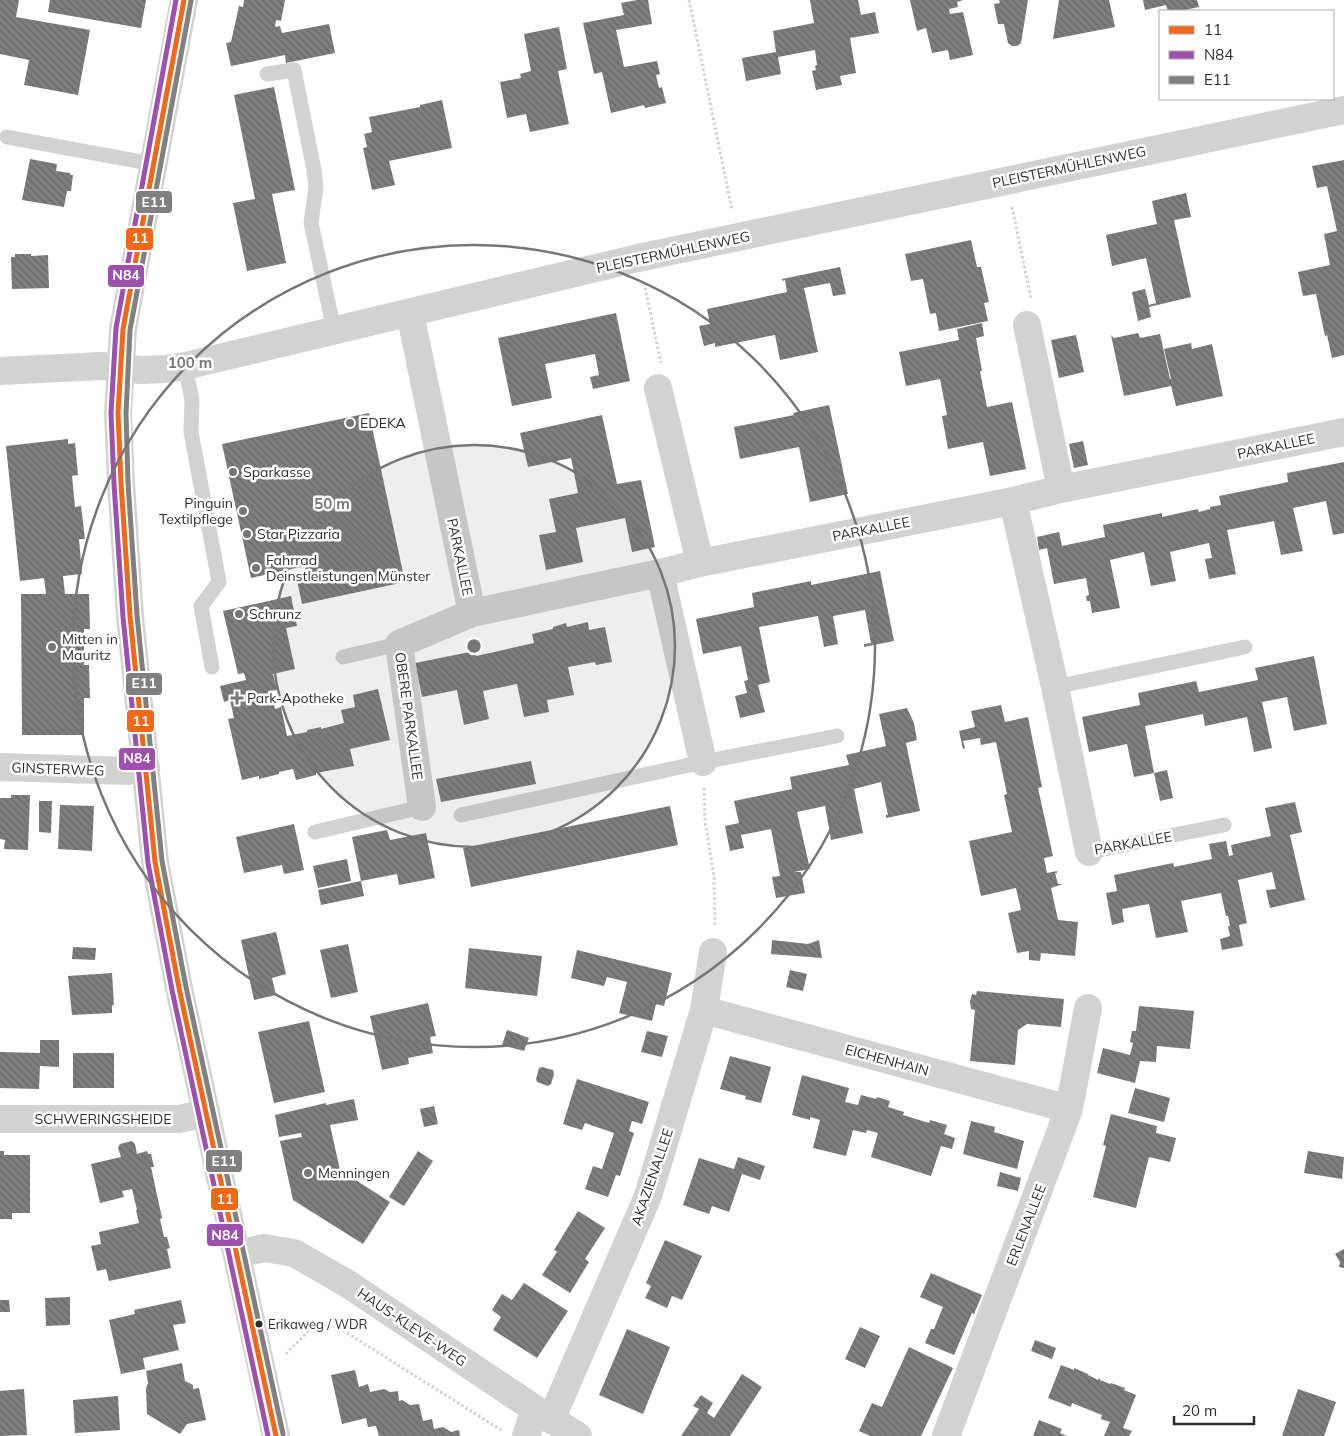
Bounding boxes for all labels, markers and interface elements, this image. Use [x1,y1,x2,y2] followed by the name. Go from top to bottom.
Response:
[1159,10,1334,100] legend
[1204,20,1222,39] text: 11
[1204,45,1233,64] text: N84
[1204,70,1231,89] text: E11
[990,142,1148,192] street label: PLEISTERMÜHLENWEG
[135,190,173,214] line badge: E11
[141,193,167,211] text: E11
[125,227,154,251] line badge: 11
[594,227,752,277] street label: PLEISTERMÜHLENWEG
[132,229,148,247] text: 11
[107,264,145,288] line badge: N84
[112,266,140,284] text: N84
[168,353,212,372] text: 100 m
[360,414,406,432] place label: EDEKA
[344,417,356,429] marker: EDEKA
[1236,429,1316,463] street label: PARKALLEE
[243,463,311,481] place label: Sparkasse
[227,466,239,478] marker: Sparkasse
[159,494,233,528] place label: Pinguin Textilpflege
[314,494,350,513] text: 50 m
[237,505,249,517] marker: Pinguin Textilpflege
[831,513,911,545] street label: PARKALLEE
[443,517,477,597] street label: PARKALLEE
[257,525,340,543] place label: Star Pizzaria
[241,528,253,540] marker: Star Pizzaria
[266,551,431,585] place label: Fahrrad Deinstleistungen Münster
[250,562,262,574] marker: Fahrrad Deinstleistungen Münster
[249,605,302,623] place label: Schrunz
[233,608,245,620] marker: Schrunz
[62,630,118,664] place label: Mitten in Mauritz
[465,637,483,655] centre of rings
[46,641,58,653] marker: Mitten in Mauritz
[391,651,427,781] street label: OBERE PARKALLEE
[125,672,163,696] line badge: E11
[131,674,157,692] text: E11
[247,689,344,707] place label: Park-Apotheke
[231,692,243,704] marker: Park-Apotheke
[126,709,155,733] line badge: 11
[133,712,149,730] text: 11
[118,747,156,771] line badge: N84
[123,749,151,767] text: N84
[11,758,105,780] street label: GINSTERWEG
[1093,827,1173,859] street label: PARKALLEE
[843,1040,931,1080] street label: EICHENHAIN
[35,1110,171,1128] street label: SCHWERINGSHEIDE
[627,1126,677,1228] street label: AKAZIENALLEE
[205,1149,243,1173] line badge: E11
[211,1152,237,1170] text: E11
[318,1164,390,1182] place label: Menningen
[302,1167,314,1179] marker: Menningen
[1002,1182,1050,1268] street label: ERLENALLEE
[210,1187,239,1211] line badge: 11
[217,1190,233,1208] text: 11
[206,1223,244,1247] line badge: N84
[211,1226,239,1244] text: N84
[354,1284,470,1370] street label: HAUS-KLEVE-WEG
[268,1316,368,1332] place label: Erikaweg / WDR
[254,1319,264,1329] marker: Erikaweg / WDR
[1174,1394,1254,1426] scale bar
[1182,1401,1217,1420] text: 20 m

